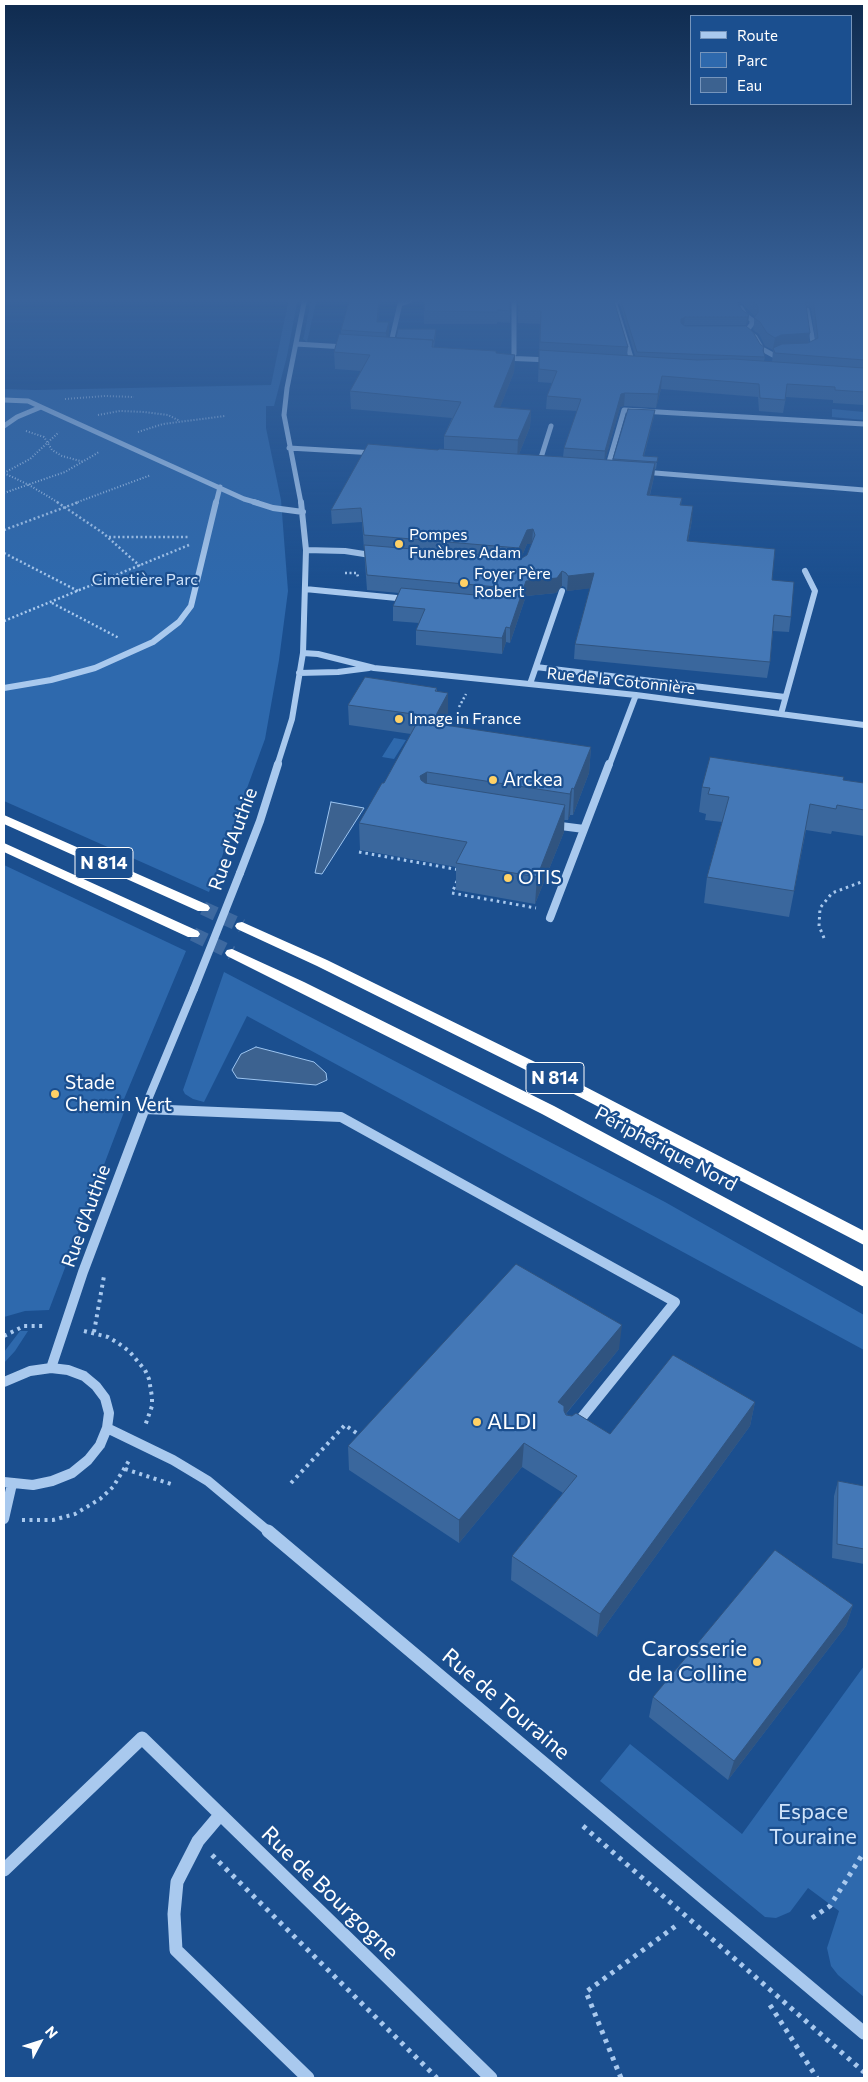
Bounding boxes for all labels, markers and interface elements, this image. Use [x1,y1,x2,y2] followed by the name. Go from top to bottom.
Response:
[690,15,853,105] legend
[737,26,778,44] text: Route
[737,51,767,69] text: Parc
[737,76,762,94] text: Eau
[409,525,521,563] place label: Pompes Funèbres Adam
[393,538,405,550] marker: Pompes Funèbres Adam
[474,564,551,602] place label: Foyer Père Robert
[92,570,198,590] park label: Cimetière Parc
[458,577,470,589] marker: Foyer Père Robert
[546,664,696,698] street label: Rue de la Cotonnière
[409,709,521,729] place label: Image in France
[393,713,405,725] marker: Image in France
[503,769,563,791] place label: Arckea
[487,774,499,786] marker: Arckea
[204,784,262,894] street label: Rue d'Authie
[75,848,133,878] road number: N 814
[518,867,562,889] place label: OTIS
[502,872,514,884] marker: OTIS
[526,1062,584,1094] road number: N 814
[65,1072,172,1116] place label: Stade Chemin Vert
[49,1088,61,1100] marker: Stade Chemin Vert
[591,1102,741,1196] street label: Périphérique Nord
[57,1161,115,1271] street label: Rue d'Authie
[487,1409,537,1435] place label: ALDI
[471,1416,483,1428] marker: ALDI
[628,1636,747,1688] place label: Carosserie de la Colline
[437,1643,575,1765] street label: Rue de Touraine
[751,1656,763,1668] marker: Carosserie de la Colline
[769,1799,857,1850] park label: Espace Touraine
[256,1821,404,1965] street label: Rue de Bourgogne
[15,2017,65,2067] north arrow
[42,2023,62,2042] text: N

